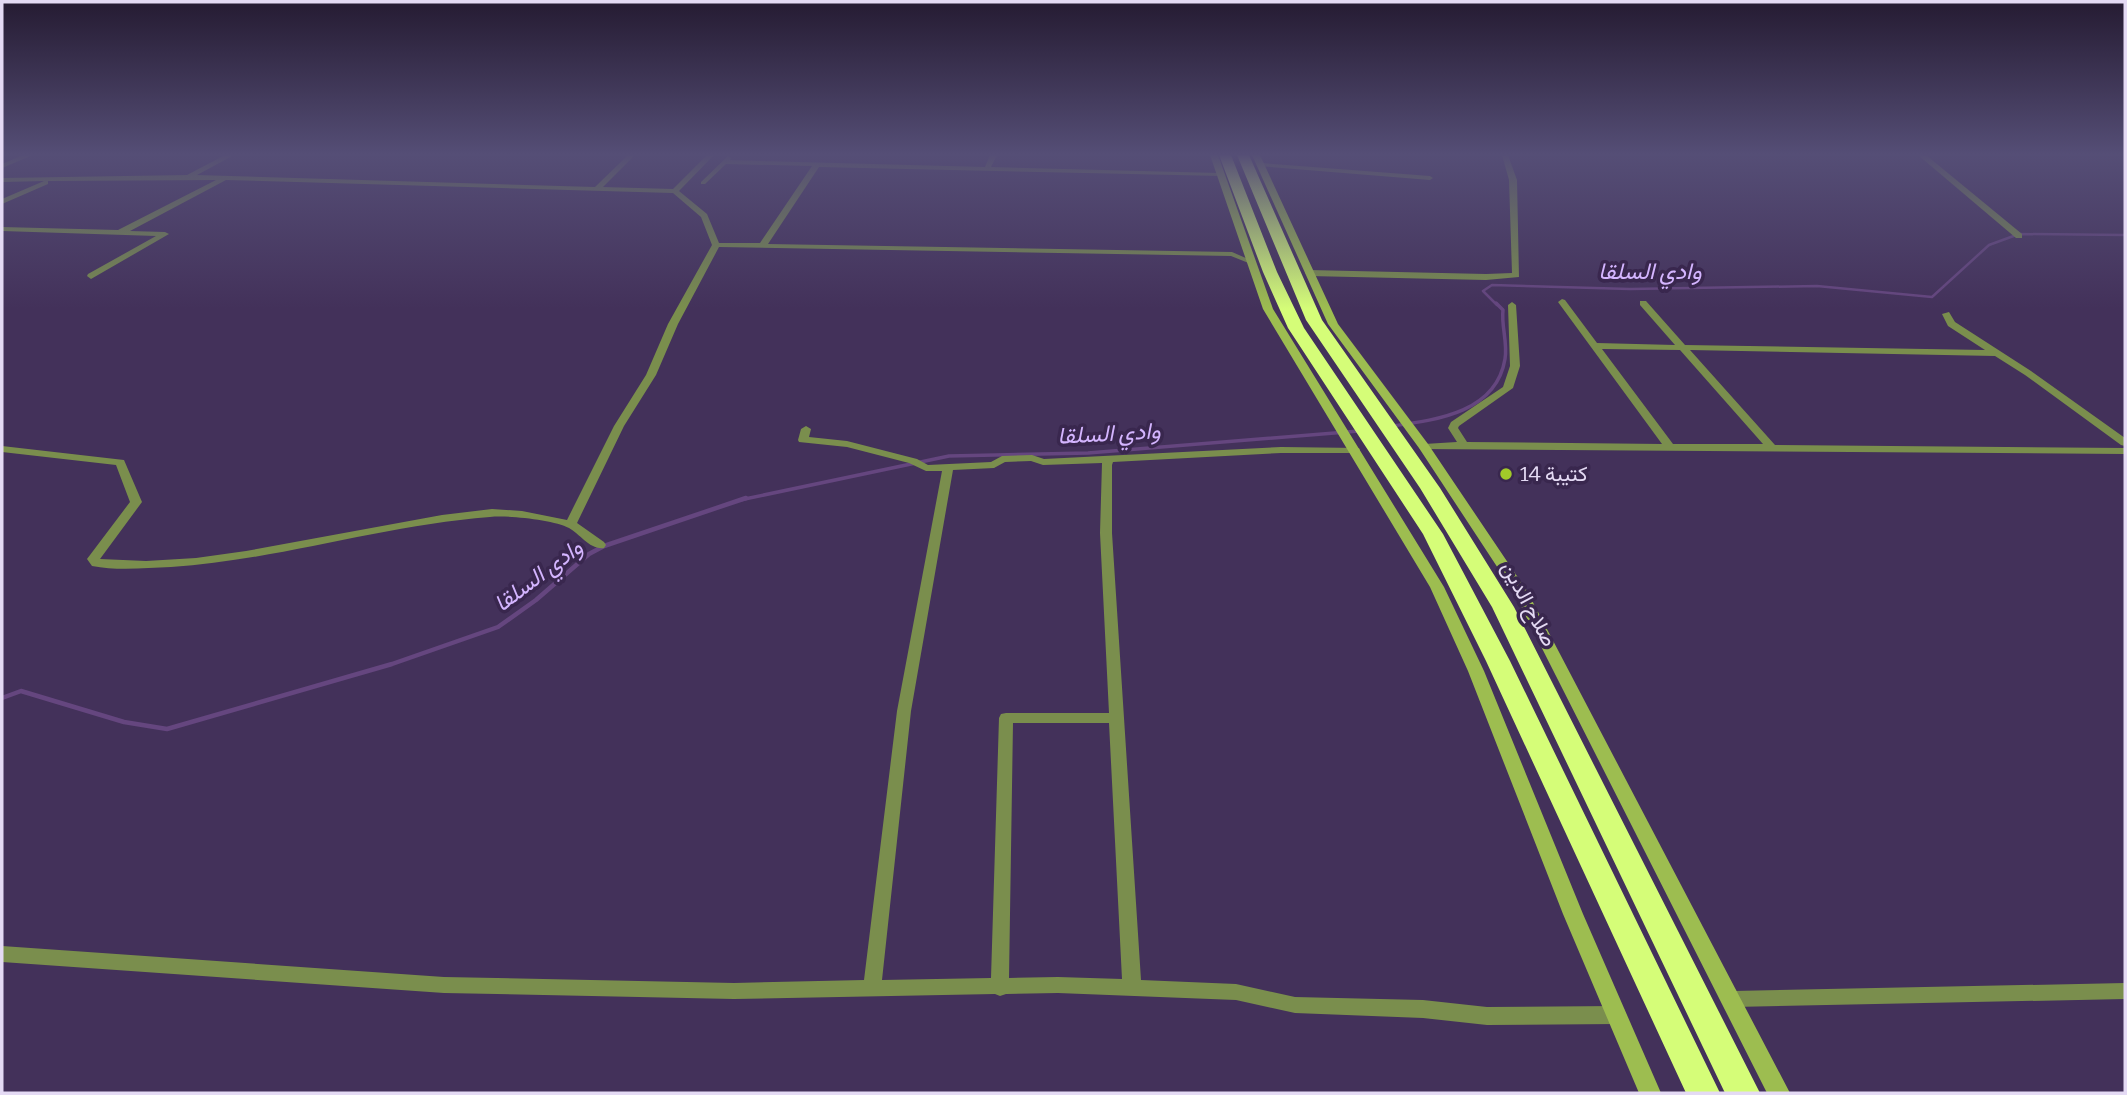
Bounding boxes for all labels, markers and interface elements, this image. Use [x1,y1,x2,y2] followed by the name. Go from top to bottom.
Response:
[1598,257,1702,290] water label: وادي السلقا
[1057,416,1162,455] water label: وادي السلقا
[1520,461,1588,487] place label: كتيبة 14
[1498,466,1514,482] marker: كتيبة 14
[488,533,591,621] water label: وادي السلقا
[1495,557,1562,652] street label: صلاح الدين

